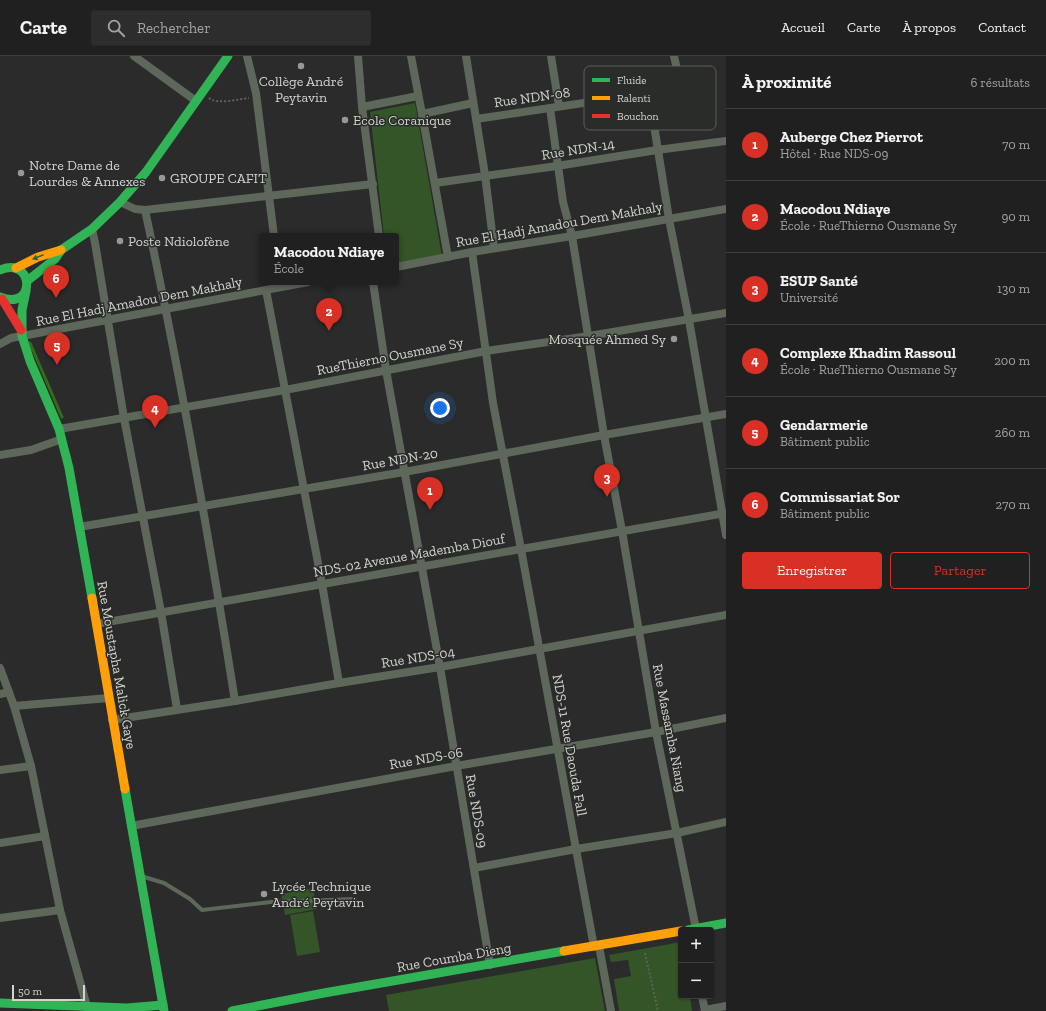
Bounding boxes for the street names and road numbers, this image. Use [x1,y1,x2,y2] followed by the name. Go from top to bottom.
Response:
[493,84,571,111] street label: Rue NDN-08
[540,135,616,164] street label: Rue NDN-14
[454,198,665,251] street label: Rue El Hadj Amadou Dem Makhaly
[35,273,244,330] street label: Rue El Hadj Amadou Dem Makhaly
[315,334,466,379] street label: RueThierno Ousmane Sy
[361,444,439,474] street label: Rue NDN-20
[312,530,508,581] street label: NDS-02 Avenue Mademba Diouf
[93,580,140,751] street label: Rue Moustapha Malick Gaye
[380,643,457,672] street label: Rue NDS-04
[649,663,690,794] street label: Rue Massamba Niang
[549,673,590,818] street label: NDS-11 Rue Daouda Fall
[388,744,464,773] street label: Rue NDS-06
[462,773,491,849] street label: Rue NDS-09
[396,939,513,976] street label: Rue Coumba Dieng

